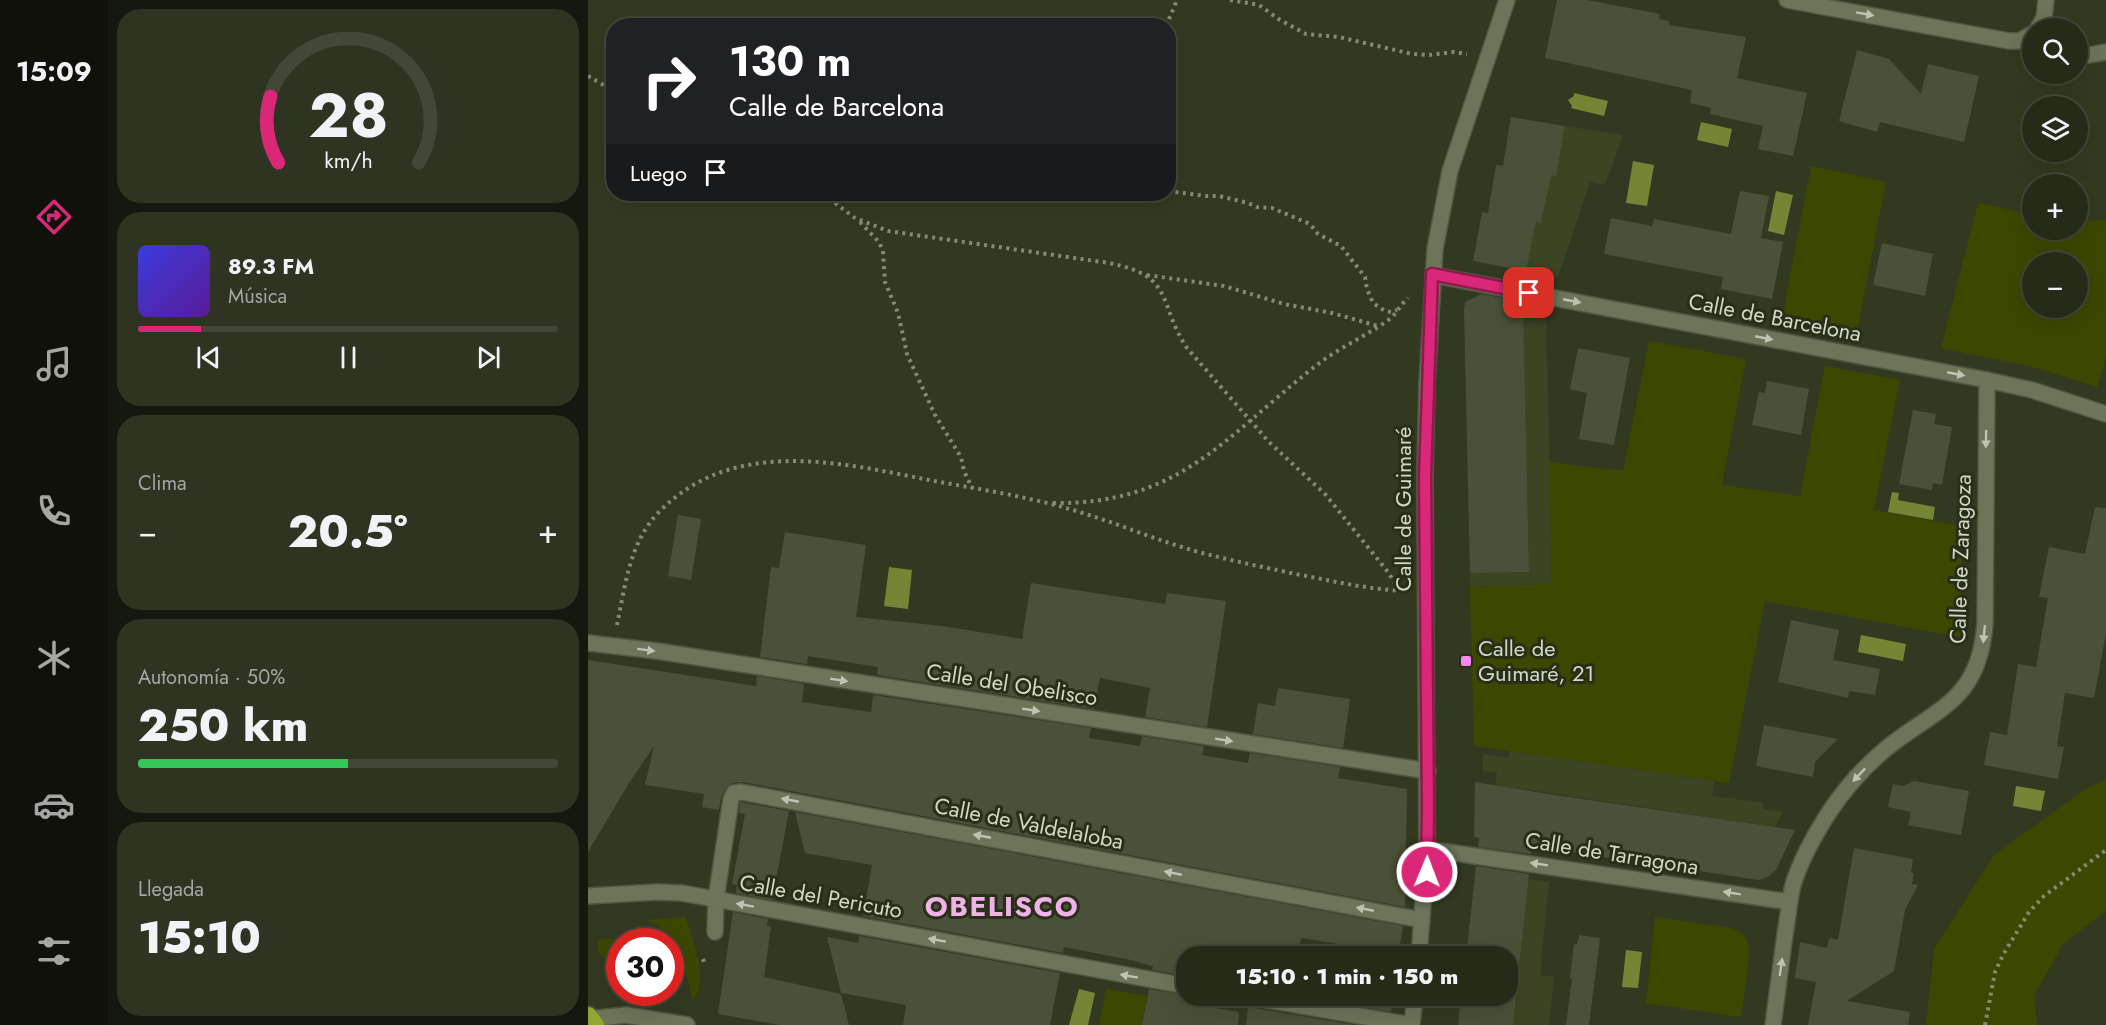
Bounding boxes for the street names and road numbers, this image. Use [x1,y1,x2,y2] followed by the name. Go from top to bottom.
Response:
[1686,285,1864,349] street label: Calle de Barcelona
[1387,427,1419,591] street label: Calle de Guimaré
[1941,474,1979,644] street label: Calle de Zaragoza
[924,655,1100,713] street label: Calle del Obelisco
[932,789,1126,857] street label: Calle de Valdelaloba
[1523,823,1701,883] street label: Calle de Tarragona
[737,866,905,926] street label: Calle del Pericuto

